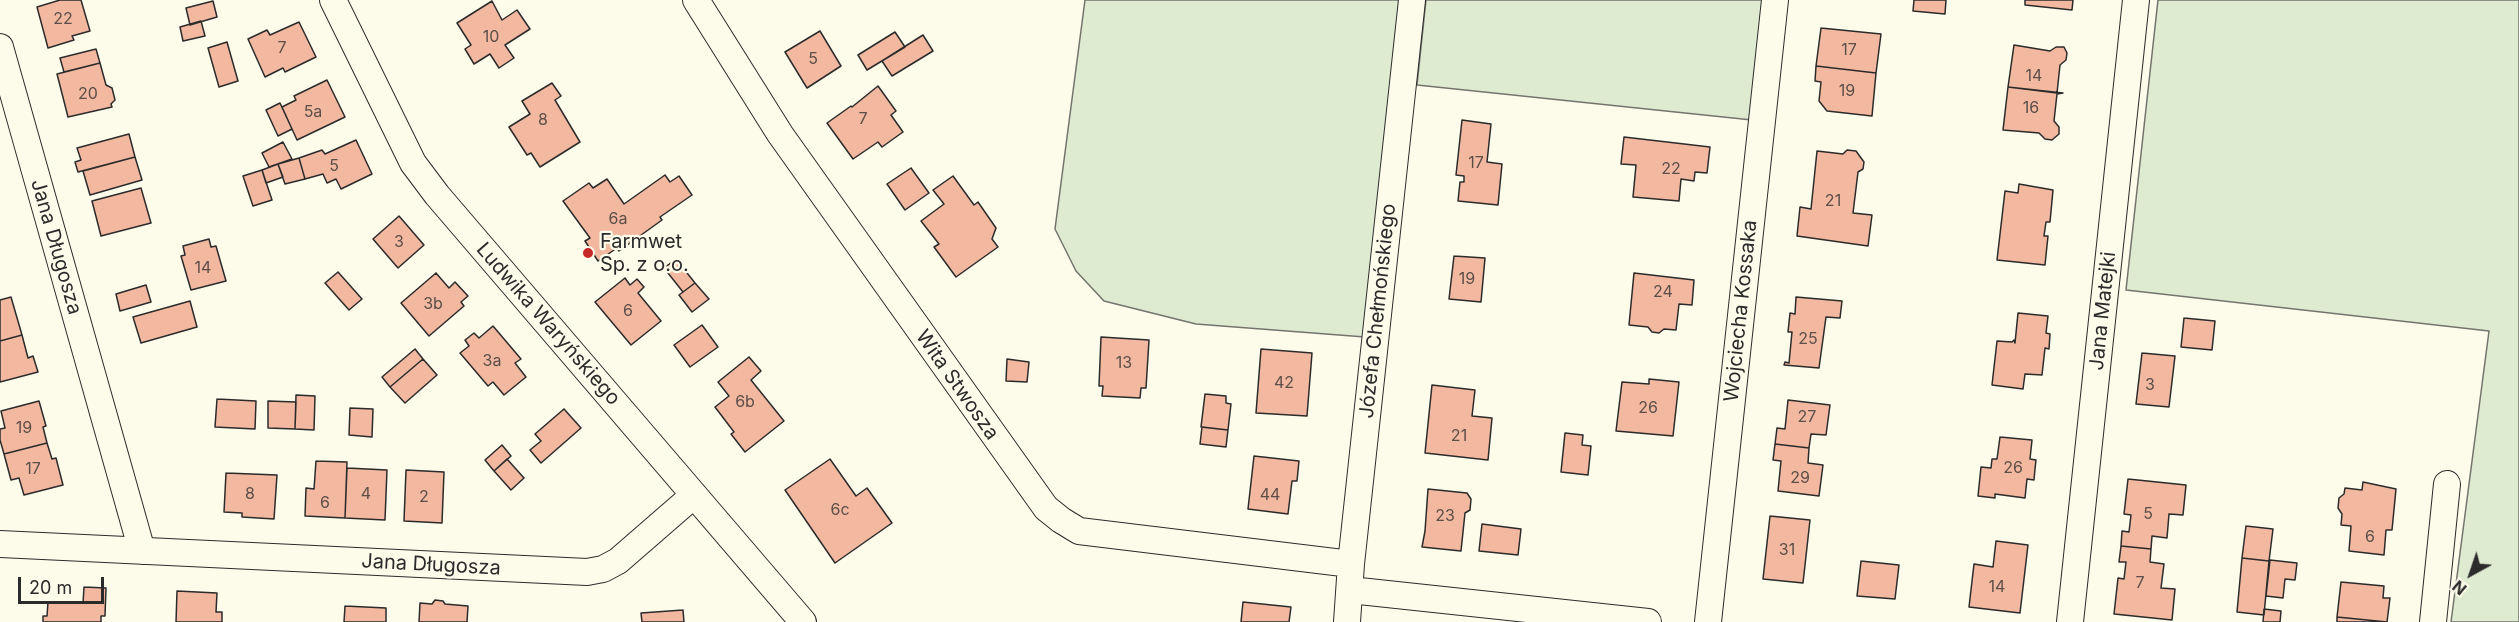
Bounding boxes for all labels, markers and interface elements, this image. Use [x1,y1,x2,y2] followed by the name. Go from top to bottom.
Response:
[53,9,73,29] house number: 22
[483,27,499,47] house number: 10
[277,38,287,58] house number: 7
[1841,40,1857,60] house number: 17
[808,49,818,69] house number: 5
[2026,66,2042,86] house number: 14
[1839,81,1855,101] house number: 19
[78,84,98,104] house number: 20
[2023,98,2039,118] house number: 16
[304,102,322,122] house number: 5a
[858,109,868,129] house number: 7
[538,110,548,130] house number: 8
[1468,153,1484,173] house number: 17
[329,156,339,176] house number: 5
[1661,159,1681,179] house number: 22
[25,177,87,317] street label: Jana Długosza
[1825,191,1841,211] house number: 21
[1355,202,1401,420] street label: Józefa Chełmońskiego
[609,209,627,229] house number: 6a
[1720,219,1762,403] street label: Wojciecha Kossaka
[600,230,689,277] place label: Farmwet Sp. z o.o.
[394,232,404,252] house number: 3
[471,238,625,410] street label: Ludwika Waryńskiego
[581,246,595,260] marker: Farmwet Sp. z o.o.
[2085,250,2121,372] street label: Jana Matejki
[195,258,211,278] house number: 14
[1459,269,1475,289] house number: 19
[1653,282,1673,302] house number: 24
[423,294,443,314] house number: 3b
[623,301,633,321] house number: 6
[910,325,1004,445] street label: Wita Stwosza
[1798,329,1818,349] house number: 25
[483,351,501,371] house number: 3a
[1116,353,1132,373] house number: 13
[1274,373,1294,393] house number: 42
[2145,375,2155,395] house number: 3
[735,392,755,412] house number: 6b
[1638,398,1658,418] house number: 26
[1798,407,1816,427] house number: 27
[16,418,32,438] house number: 19
[1451,426,1467,446] house number: 21
[2003,458,2023,478] house number: 26
[25,459,41,479] house number: 17
[1790,468,1810,488] house number: 29
[245,484,255,504] house number: 8
[361,484,371,504] house number: 4
[1260,485,1280,505] house number: 44
[419,487,429,507] house number: 2
[320,493,330,513] house number: 6
[830,500,850,520] house number: 6c
[2143,504,2153,524] house number: 5
[1435,506,1455,526] house number: 23
[2365,527,2375,547] house number: 6
[1779,540,1795,560] house number: 31
[2441,544,2501,604] north arrow
[361,549,501,581] street label: Jana Długosza
[21,565,106,603] scale bar
[2135,573,2145,593] house number: 7
[2448,576,2471,599] text: N
[29,577,72,598] text: 20 m
[1989,577,2005,597] house number: 14

